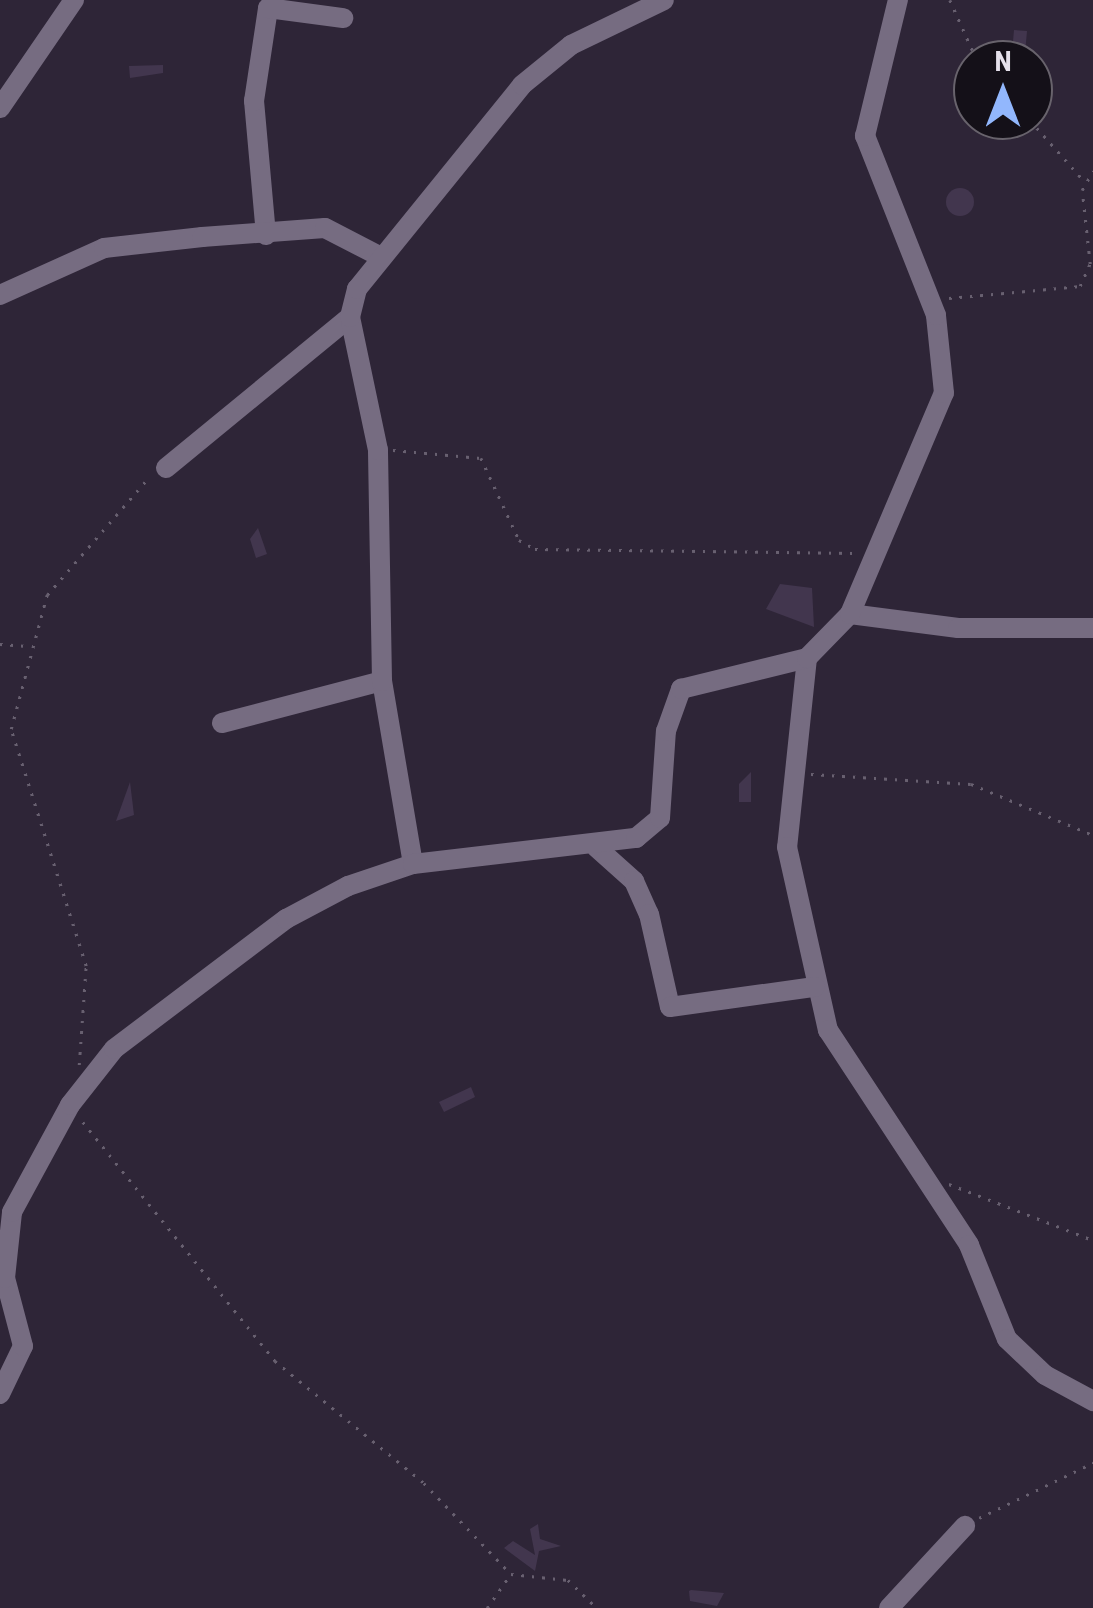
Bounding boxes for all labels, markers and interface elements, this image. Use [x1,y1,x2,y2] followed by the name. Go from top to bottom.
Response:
[953,40,1053,140] north arrow
[994,45,1012,78] text: N

